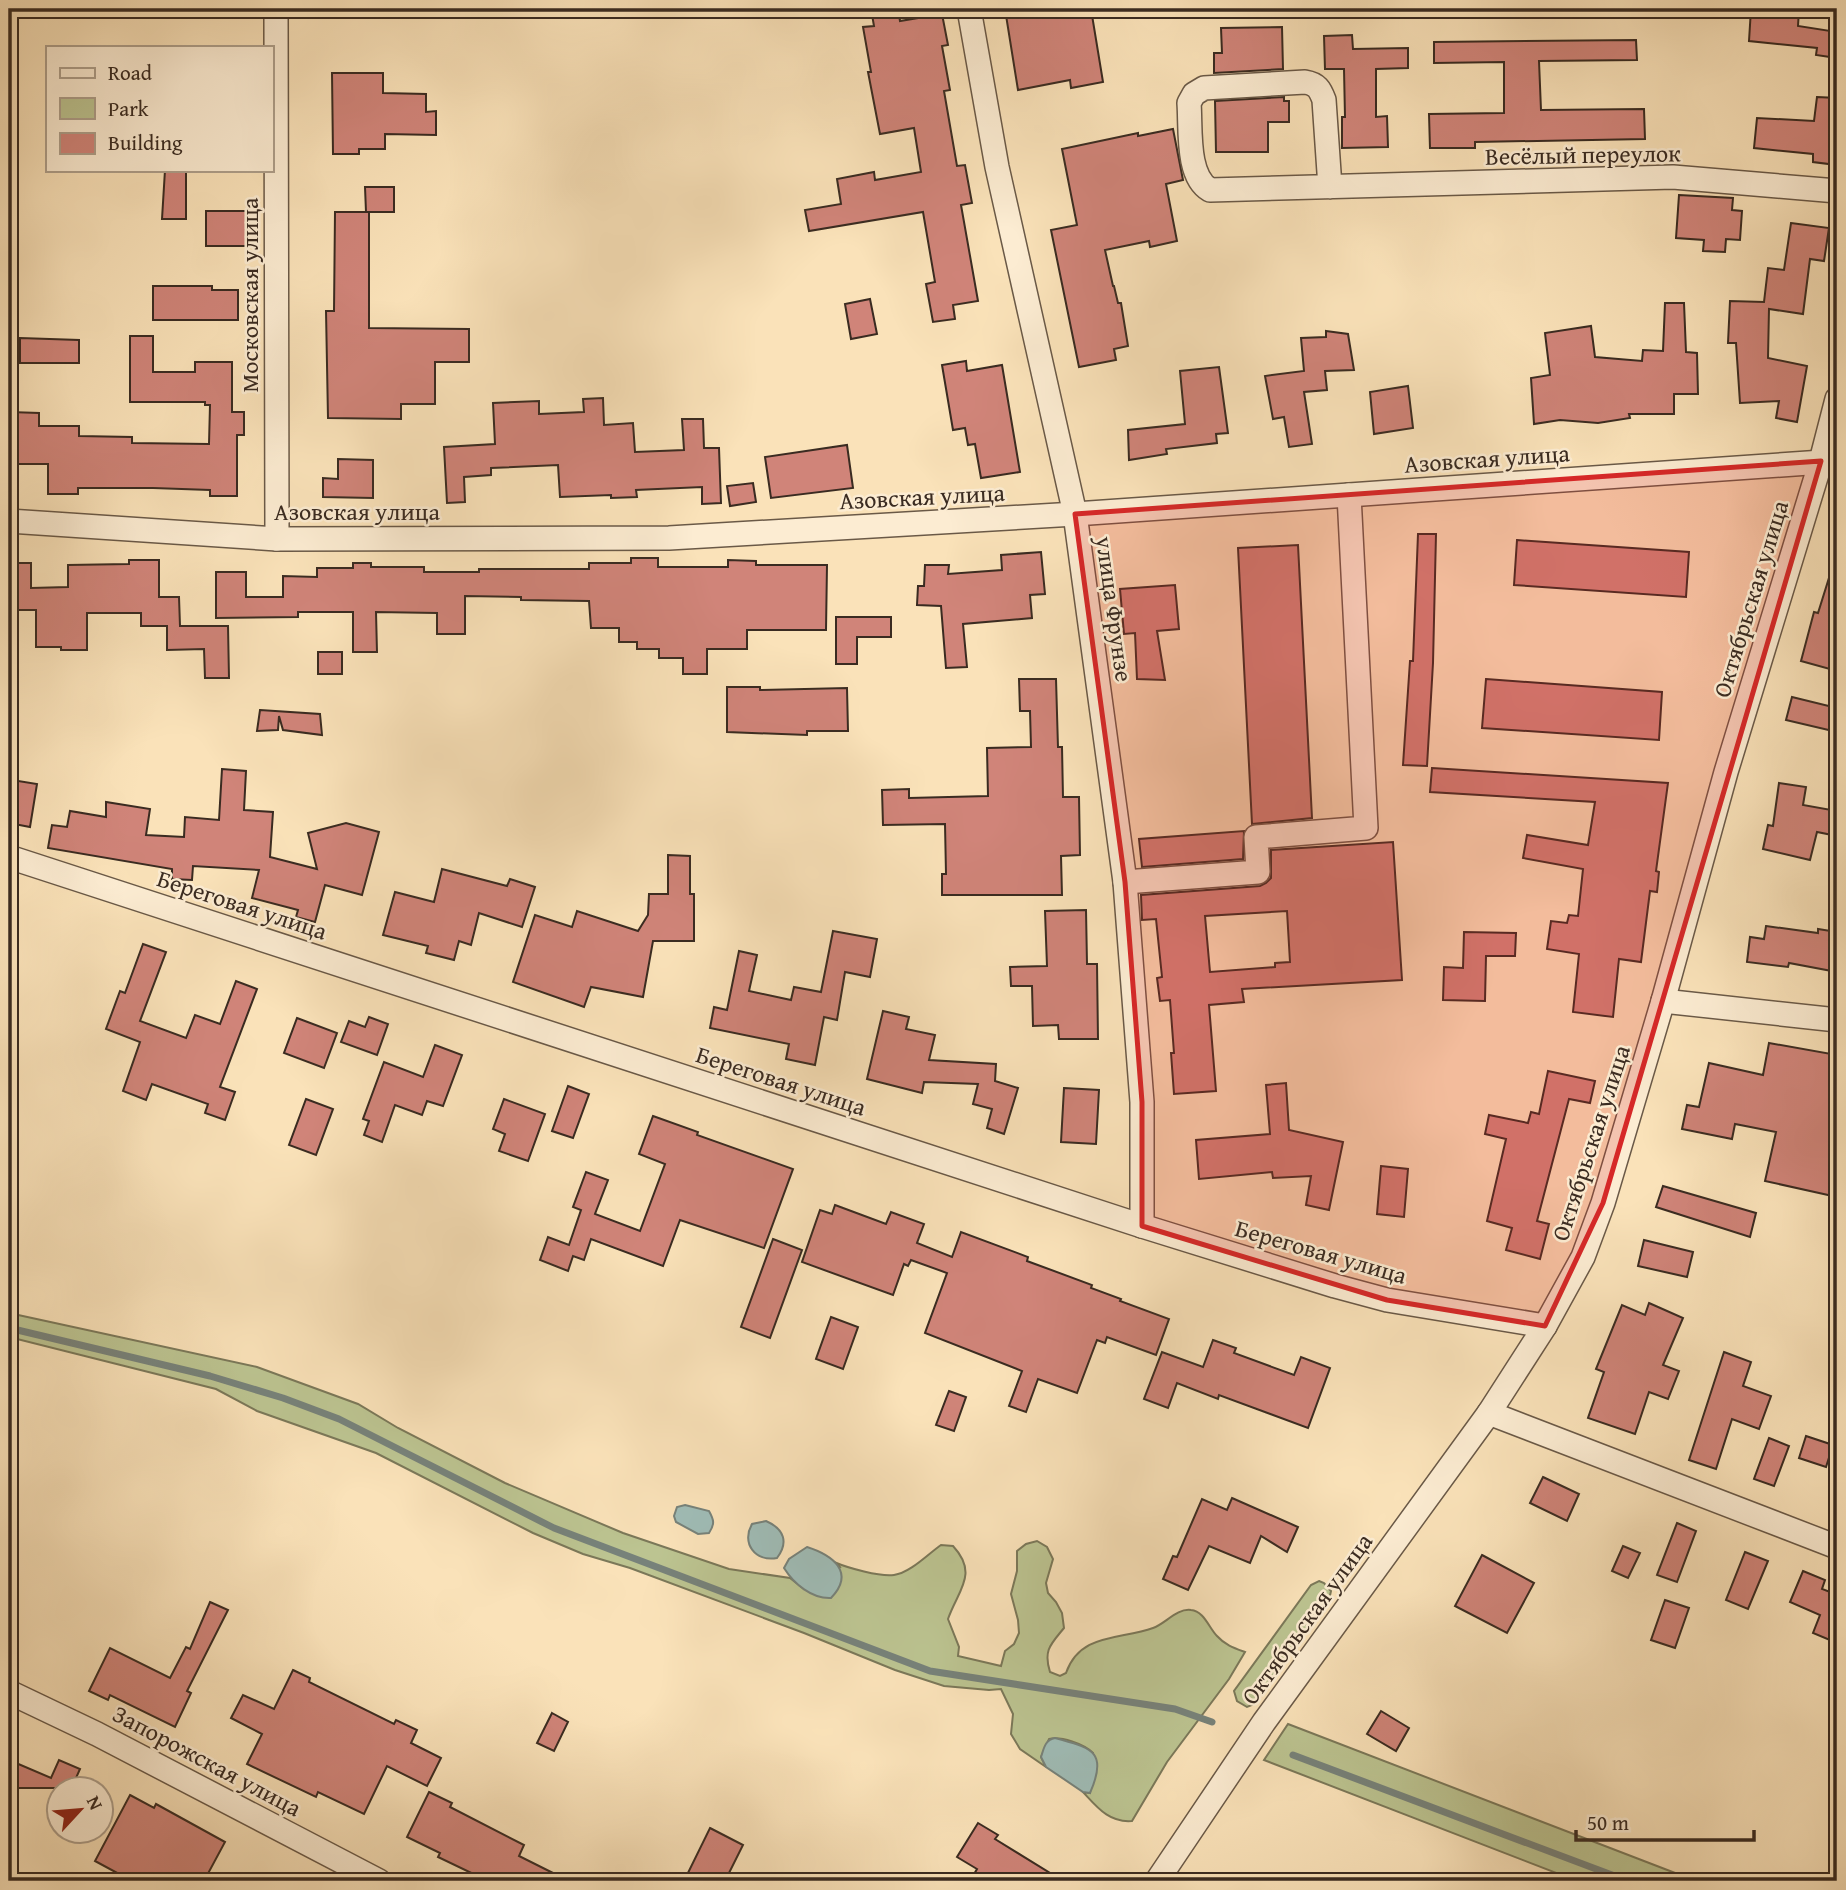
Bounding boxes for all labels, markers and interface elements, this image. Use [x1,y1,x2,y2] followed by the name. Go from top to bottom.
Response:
[46,46,273,172] legend
[108,57,153,88] text: Road
[108,93,149,124] text: Park
[108,127,183,158] text: Building
[1485,135,1682,174] street label: Весёлый переулок
[232,197,267,393] street label: Московская улица
[1403,435,1571,482] street label: Азовская улица
[838,475,1006,518] street label: Азовская улица
[274,494,440,529] street label: Азовская улица
[1704,496,1797,702] street label: Октябрьская улица
[1087,533,1142,684] street label: улица Фрунзе
[153,861,332,949] street label: Береговая улица
[692,1037,871,1125] street label: Береговая улица
[1542,1040,1639,1245] street label: Октябрьская улица
[1231,1210,1411,1293] street label: Береговая улица
[1232,1525,1381,1712] street label: Октябрьская улица
[107,1696,308,1825] street label: Запорожская улица
[46,1774,116,1844] north arrow
[80,1791,111,1815] text: N
[1576,1799,1755,1843] scale bar
[1587,1807,1629,1838] text: 50 m

